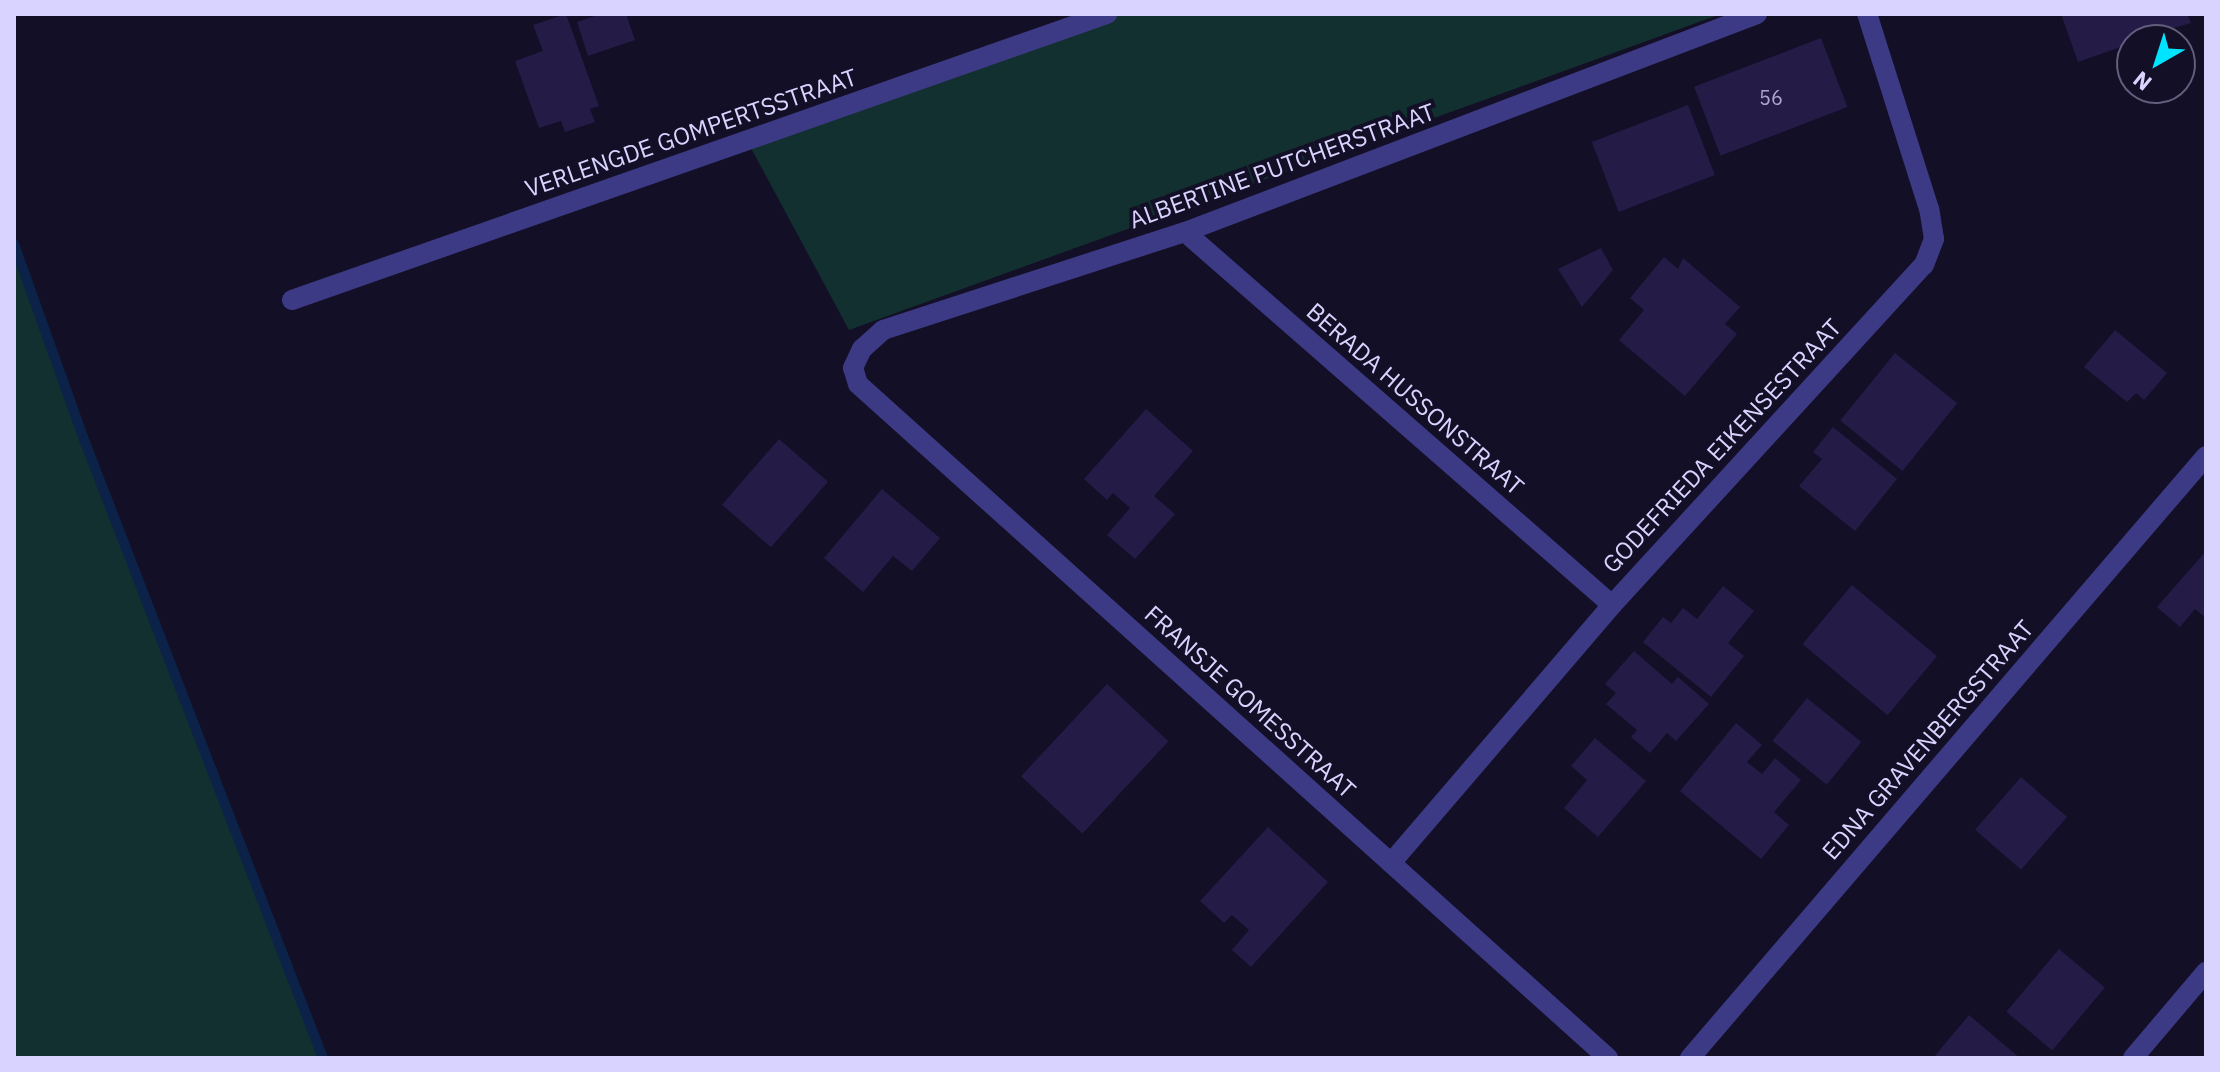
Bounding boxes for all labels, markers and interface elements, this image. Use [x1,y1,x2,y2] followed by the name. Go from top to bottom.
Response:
[2116,24,2196,104] north arrow
[521,63,861,203] street label: VERLENGDE GOMPERTSSTRAAT
[2127,65,2157,98] text: N
[1759,85,1783,109] house number: 56
[1125,97,1439,235] street label: ALBERTINE PUTCHERSTRAAT
[1301,297,1529,501] street label: BERADA HUSSONSTRAAT
[1597,313,1847,579] street label: GODEFRIEDA EIKENSESTRAAT
[1139,600,1361,804] street label: FRANSJE GOMESSTRAAT
[1816,614,2040,866] street label: EDNA GRAVENBERGSTRAAT

